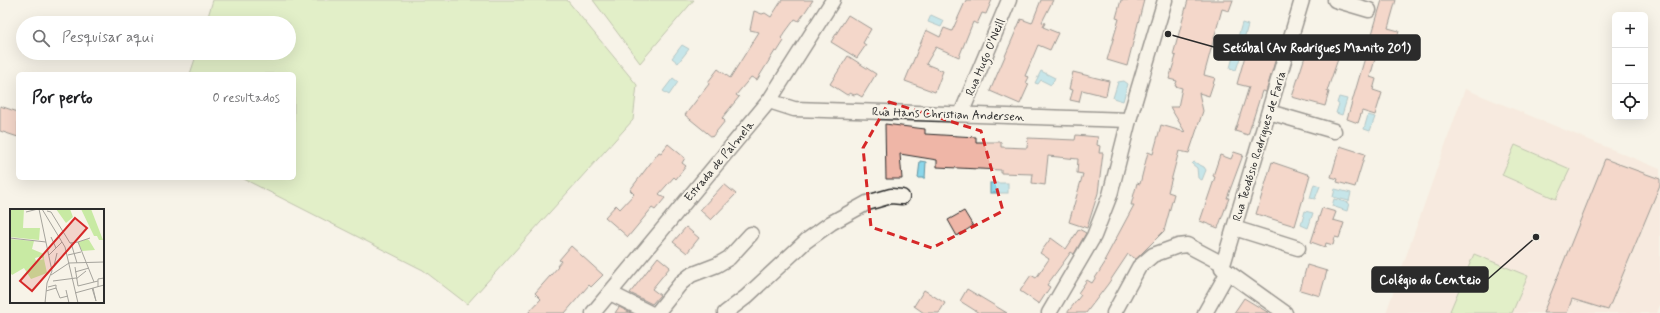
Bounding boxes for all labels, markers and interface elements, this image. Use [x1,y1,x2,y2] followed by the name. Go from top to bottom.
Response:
[1612,12,1648,120] map controls
[1612,12,1648,48] button: +
[16,16,296,60] search box
[962,16,1010,99] street label: Rua Hugo O'Neill
[30,27,52,49] icon: search
[62,28,154,48] text: Pesquisar aqui
[1214,35,1420,60] callout: Setúbal (Av Rodrigues Manito 201)
[1223,40,1411,60] text: Setúbal (Av Rodrigues Manito 201)
[1612,48,1648,84] button: −
[1229,69,1290,223] street label: Rua Teodósio Rodrigues de Faria
[1612,84,1648,120] button: locate
[32,87,93,109] text: Por perto
[212,90,280,107] text: 0 resultados
[871,104,1025,126] street label: Rua Hans Christian Andersen
[681,117,759,206] street label: Estrada de Palmela
[10,209,104,303] inset map
[1372,267,1488,292] callout: Colégio do Centeio
[1379,272,1481,290] text: Colégio do Centeio

